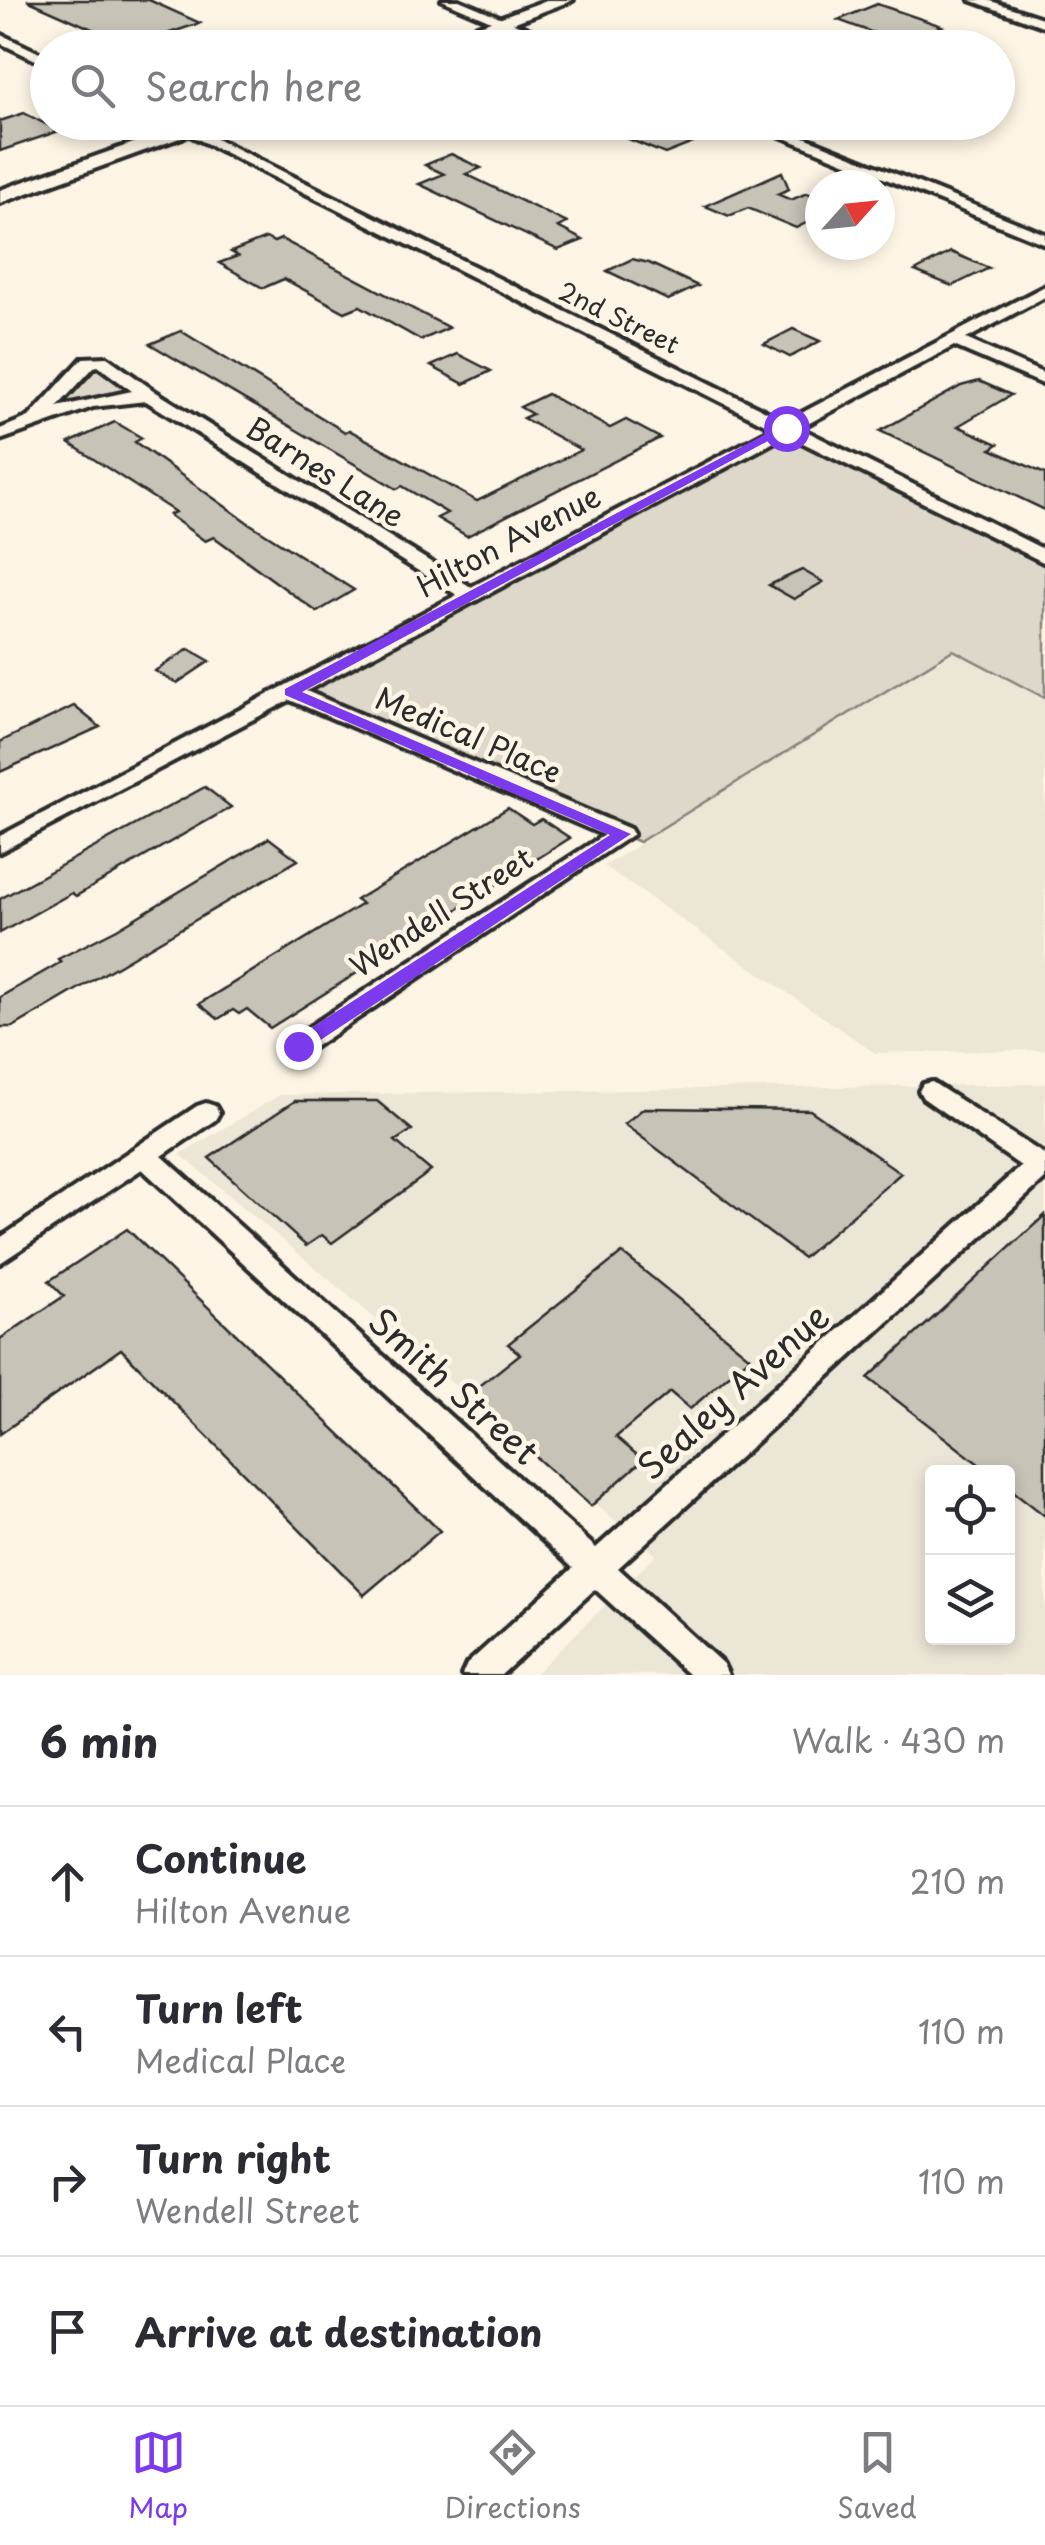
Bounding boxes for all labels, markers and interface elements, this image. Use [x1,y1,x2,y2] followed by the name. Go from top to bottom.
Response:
[30,30,1015,140] search box
[145,57,362,114] text: Search here
[65,58,120,113] icon: search
[805,170,895,260] north arrow
[553,271,686,363] street label: 2nd Street
[238,404,414,537] street label: Barnes Lane
[764,406,810,452] route start
[408,472,608,607] street label: Hilton Avenue
[369,674,569,793] street label: Medical Place
[340,835,541,987] street label: Wendell Street
[276,1024,322,1070] route end
[625,1289,840,1491] street label: Sealey Avenue
[358,1294,552,1476] street label: Smith Street
[925,1465,1015,1645] map controls
[925,1465,1015,1555] button: locate
[925,1555,1015,1645] button: layers
[40,1709,159,1772] text: 6 min
[792,1716,1005,1764] text: Walk · 430 m
[135,1829,306,1886] text: Continue
[40,1854,95,1909] icon: ahead
[910,1857,1005,1905] text: 210 m
[135,1886,351,1934] text: Hilton Avenue
[135,1979,303,2036] text: Turn left
[40,2004,95,2059] icon: left
[918,2007,1005,2055] text: 110 m
[135,2036,346,2084] text: Medical Place
[135,2129,331,2186] text: Turn right
[40,2154,95,2209] icon: right
[918,2157,1005,2205] text: 110 m
[135,2186,360,2234] text: Wendell Street
[135,2303,543,2360] text: Arrive at destination
[40,2304,95,2359] icon: arrive
[128,2425,188,2528] tab: Map
[445,2425,581,2528] tab: Directions
[837,2425,917,2528] tab: Saved

